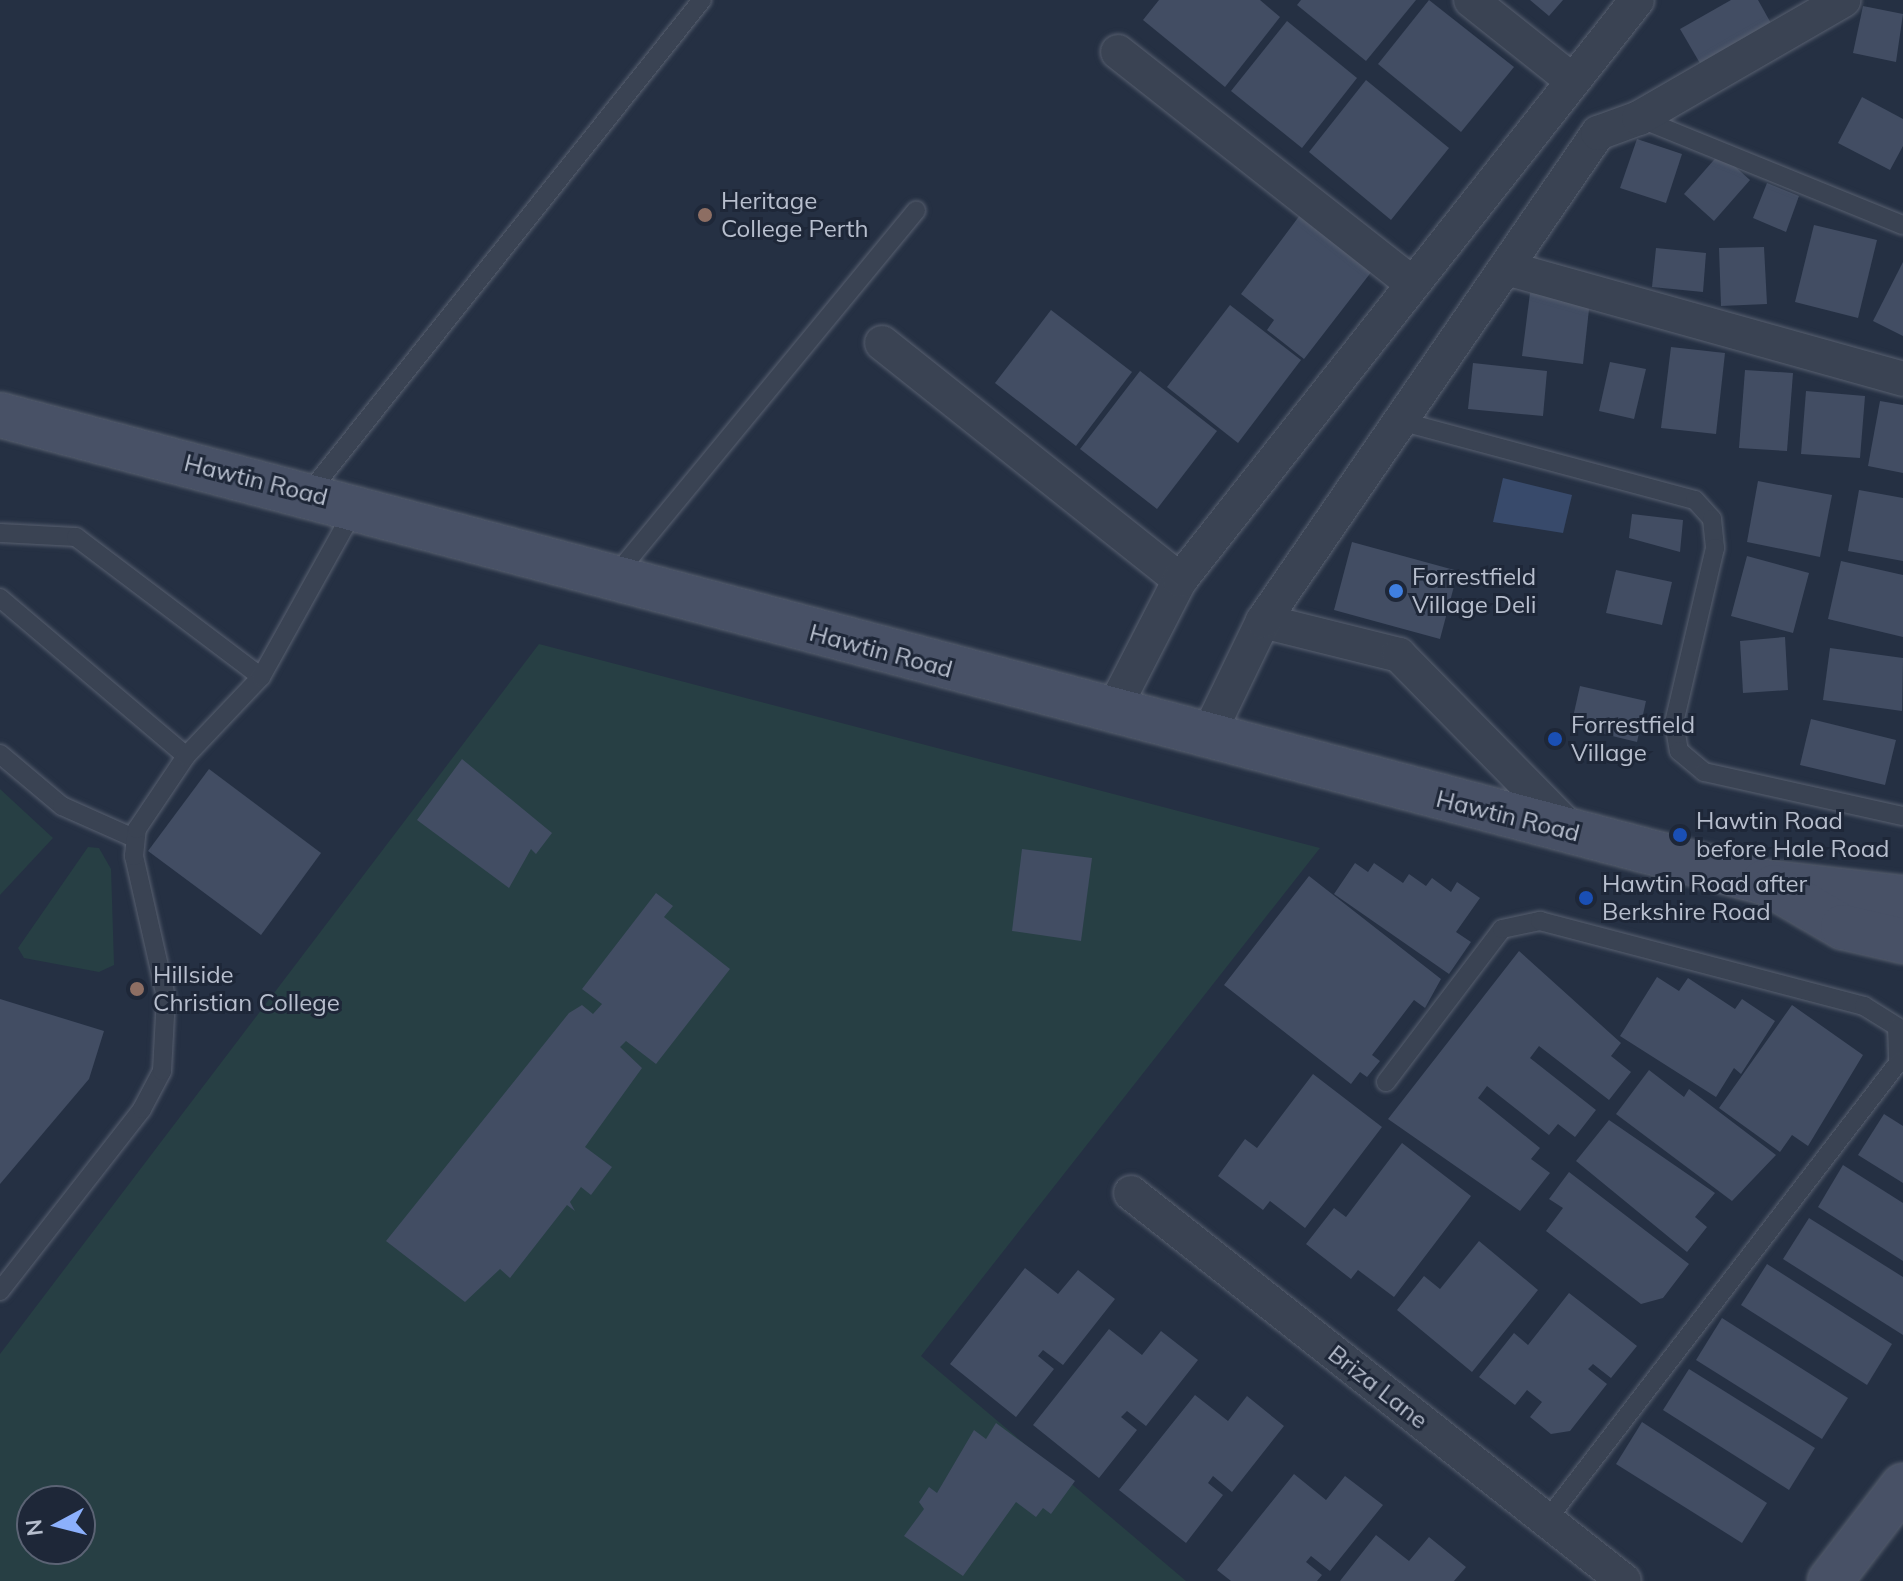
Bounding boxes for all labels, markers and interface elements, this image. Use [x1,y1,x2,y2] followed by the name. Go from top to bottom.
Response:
[721,187,869,243] place label: Heritage College Perth
[696,206,714,224] marker: Heritage College Perth
[181,448,331,512] street label: Hawtin Road
[1412,563,1536,619] place label: Forrestfield Village Deli
[1387,582,1405,600] marker: Forrestfield Village Deli
[806,618,956,684] street label: Hawtin Road
[1571,711,1695,767] place label: Forrestfield Village
[1546,730,1564,748] marker: Forrestfield Village
[1433,784,1583,848] street label: Hawtin Road
[1696,807,1889,863] place label: Hawtin Road before Hale Road
[1671,826,1689,844] marker: Hawtin Road before Hale Road
[1602,870,1807,926] place label: Hawtin Road after Berkshire Road
[1577,889,1595,907] marker: Hawtin Road after Berkshire Road
[153,961,340,1017] place label: Hillside Christian College
[128,980,146,998] marker: Hillside Christian College
[1323,1339,1433,1435] street label: Briza Lane
[16,1485,96,1565] north arrow
[19,1518,49,1538] text: N

